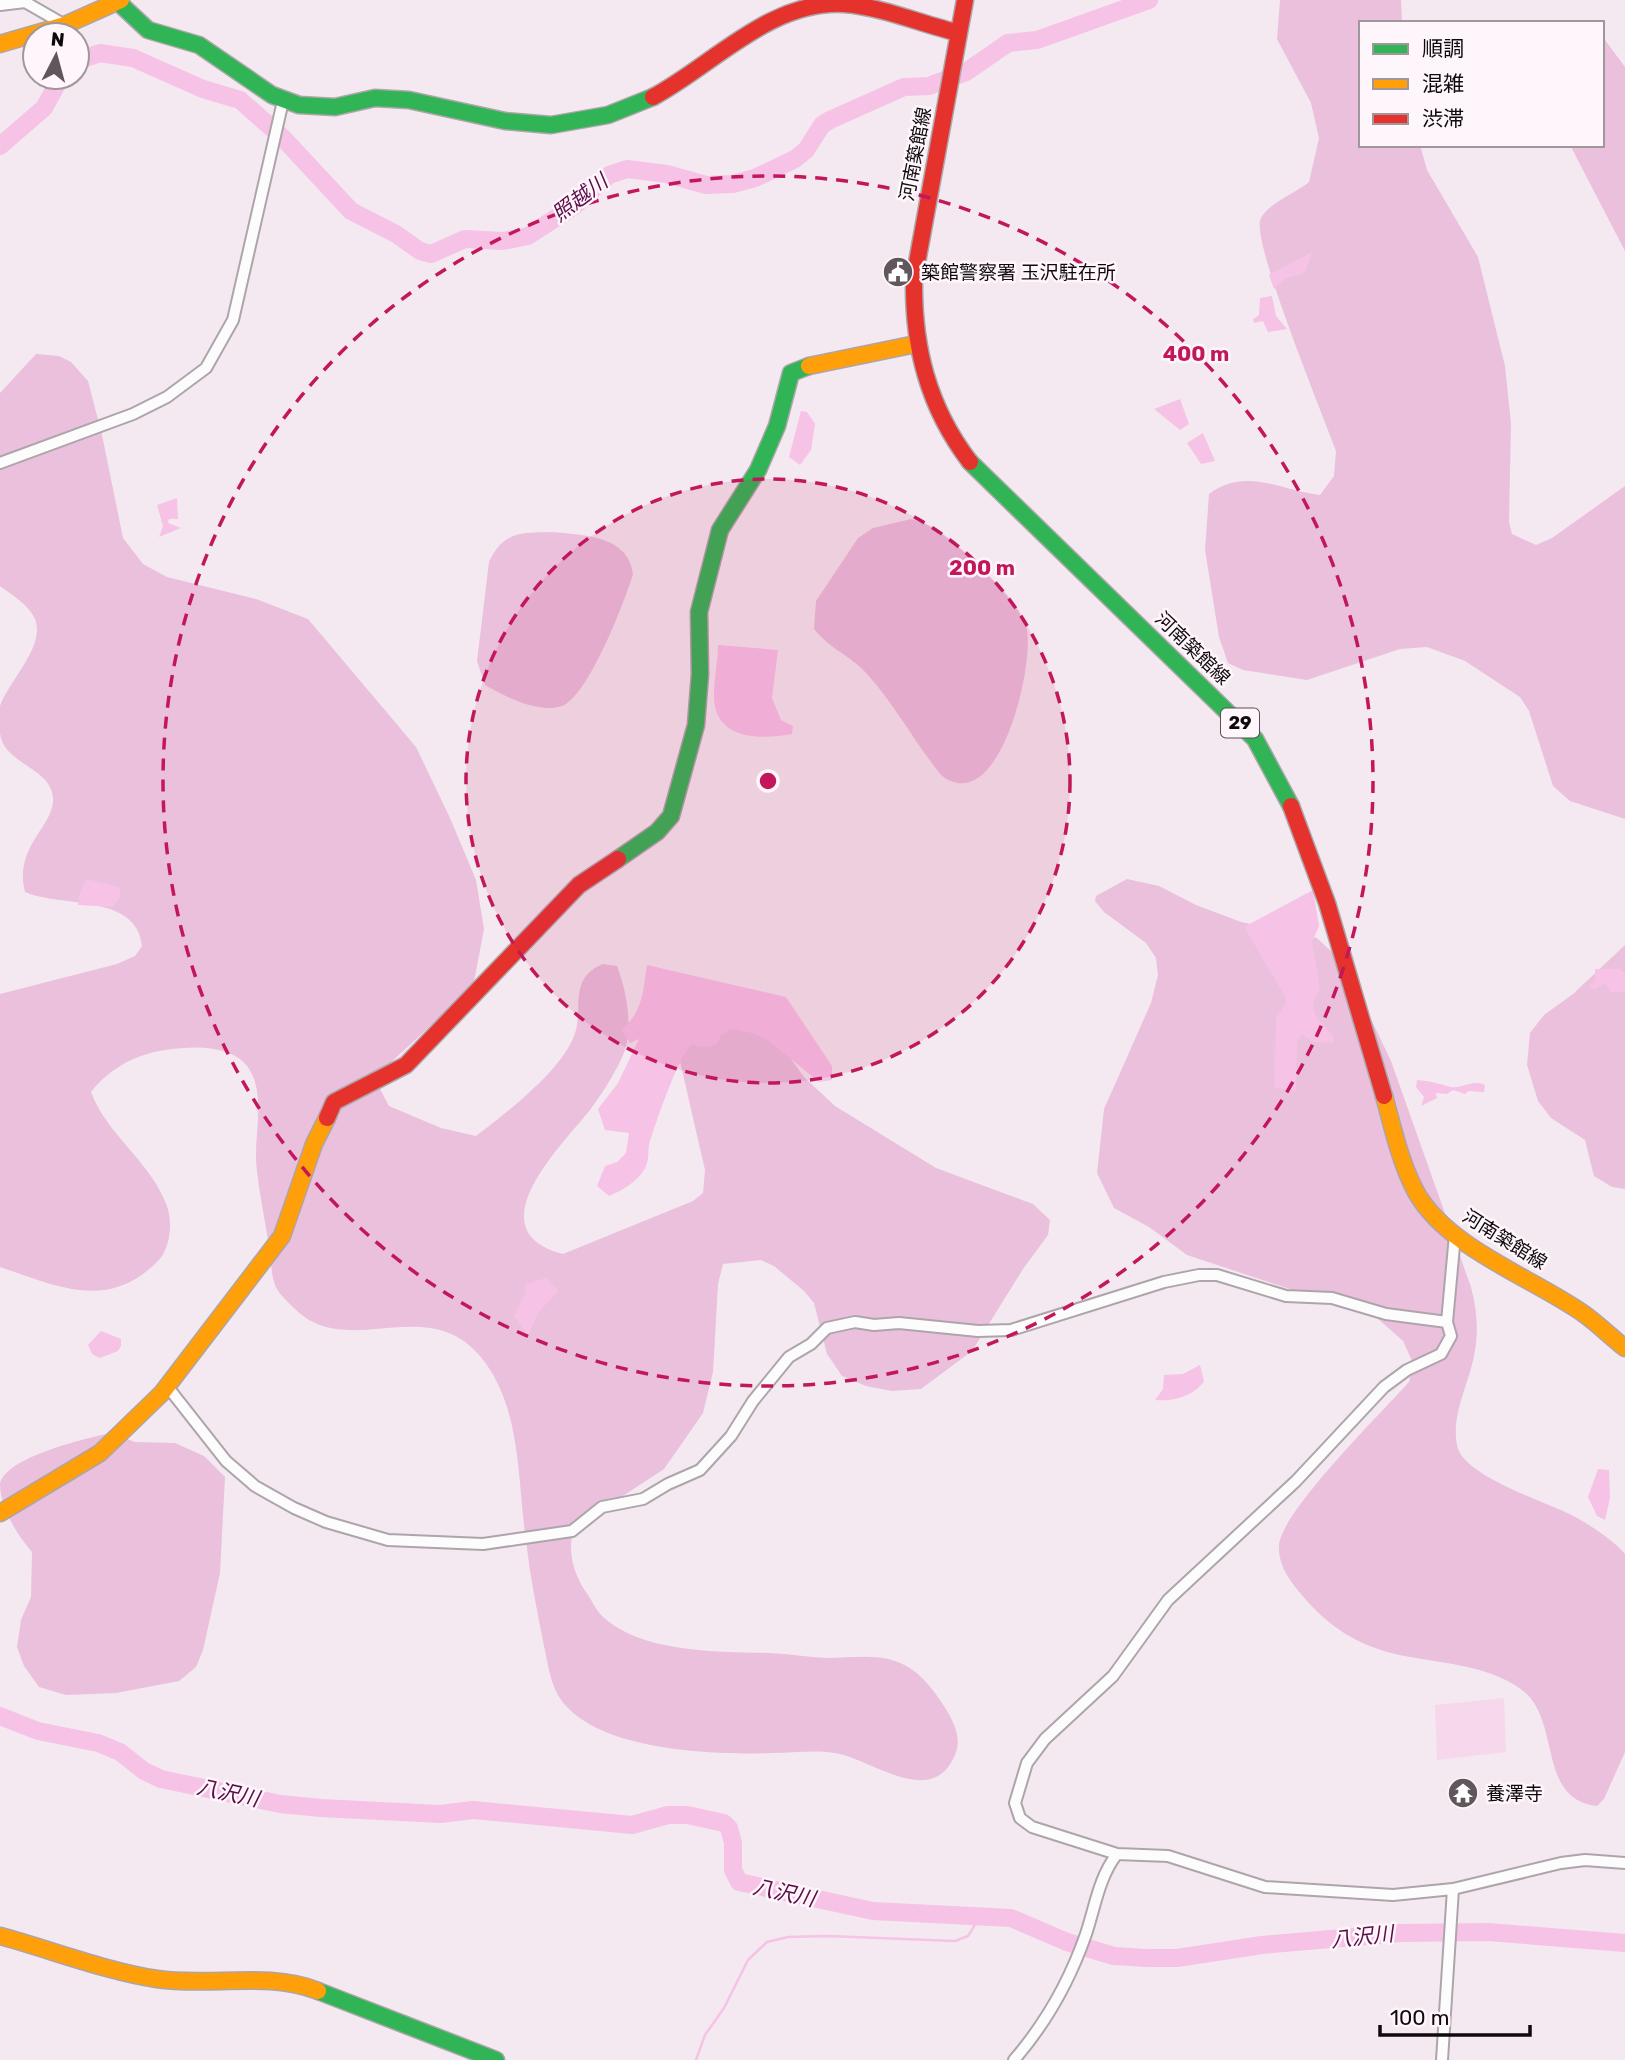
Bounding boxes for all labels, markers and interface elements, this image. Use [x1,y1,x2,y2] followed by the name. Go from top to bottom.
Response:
[21,21,91,91] north arrow
[1359,21,1604,147] legend
[50,27,66,52] text: N
[1422,36,1464,61] text: 順調
[1422,71,1464,96] text: 混雑
[895,105,936,203] street label: 河南築館線
[1422,106,1464,131] text: 渋滞
[547,167,614,227] water label: 照越川
[881,255,915,289] public building icon: 築館警察署 玉沢駐在所
[921,261,1116,284] place label: 築館警察署 玉沢駐在所
[1163,341,1229,366] text: 400 m
[949,555,1015,580] text: 200 m
[1150,607,1235,690] street label: 河南築館線
[1221,708,1259,738] road number: 29
[756,769,780,793] centre of rings
[1458,1204,1551,1274] street label: 河南築館線
[195,1774,263,1812] water label: 八沢川
[1446,1776,1480,1810] temple icon: 養澤寺
[1486,1782,1543,1805] place label: 養澤寺
[751,1874,819,1912] water label: 八沢川
[1329,1921,1397,1952] water label: 八沢川
[1380,1994,1530,2038] scale bar
[1390,2005,1449,2030] text: 100 m

